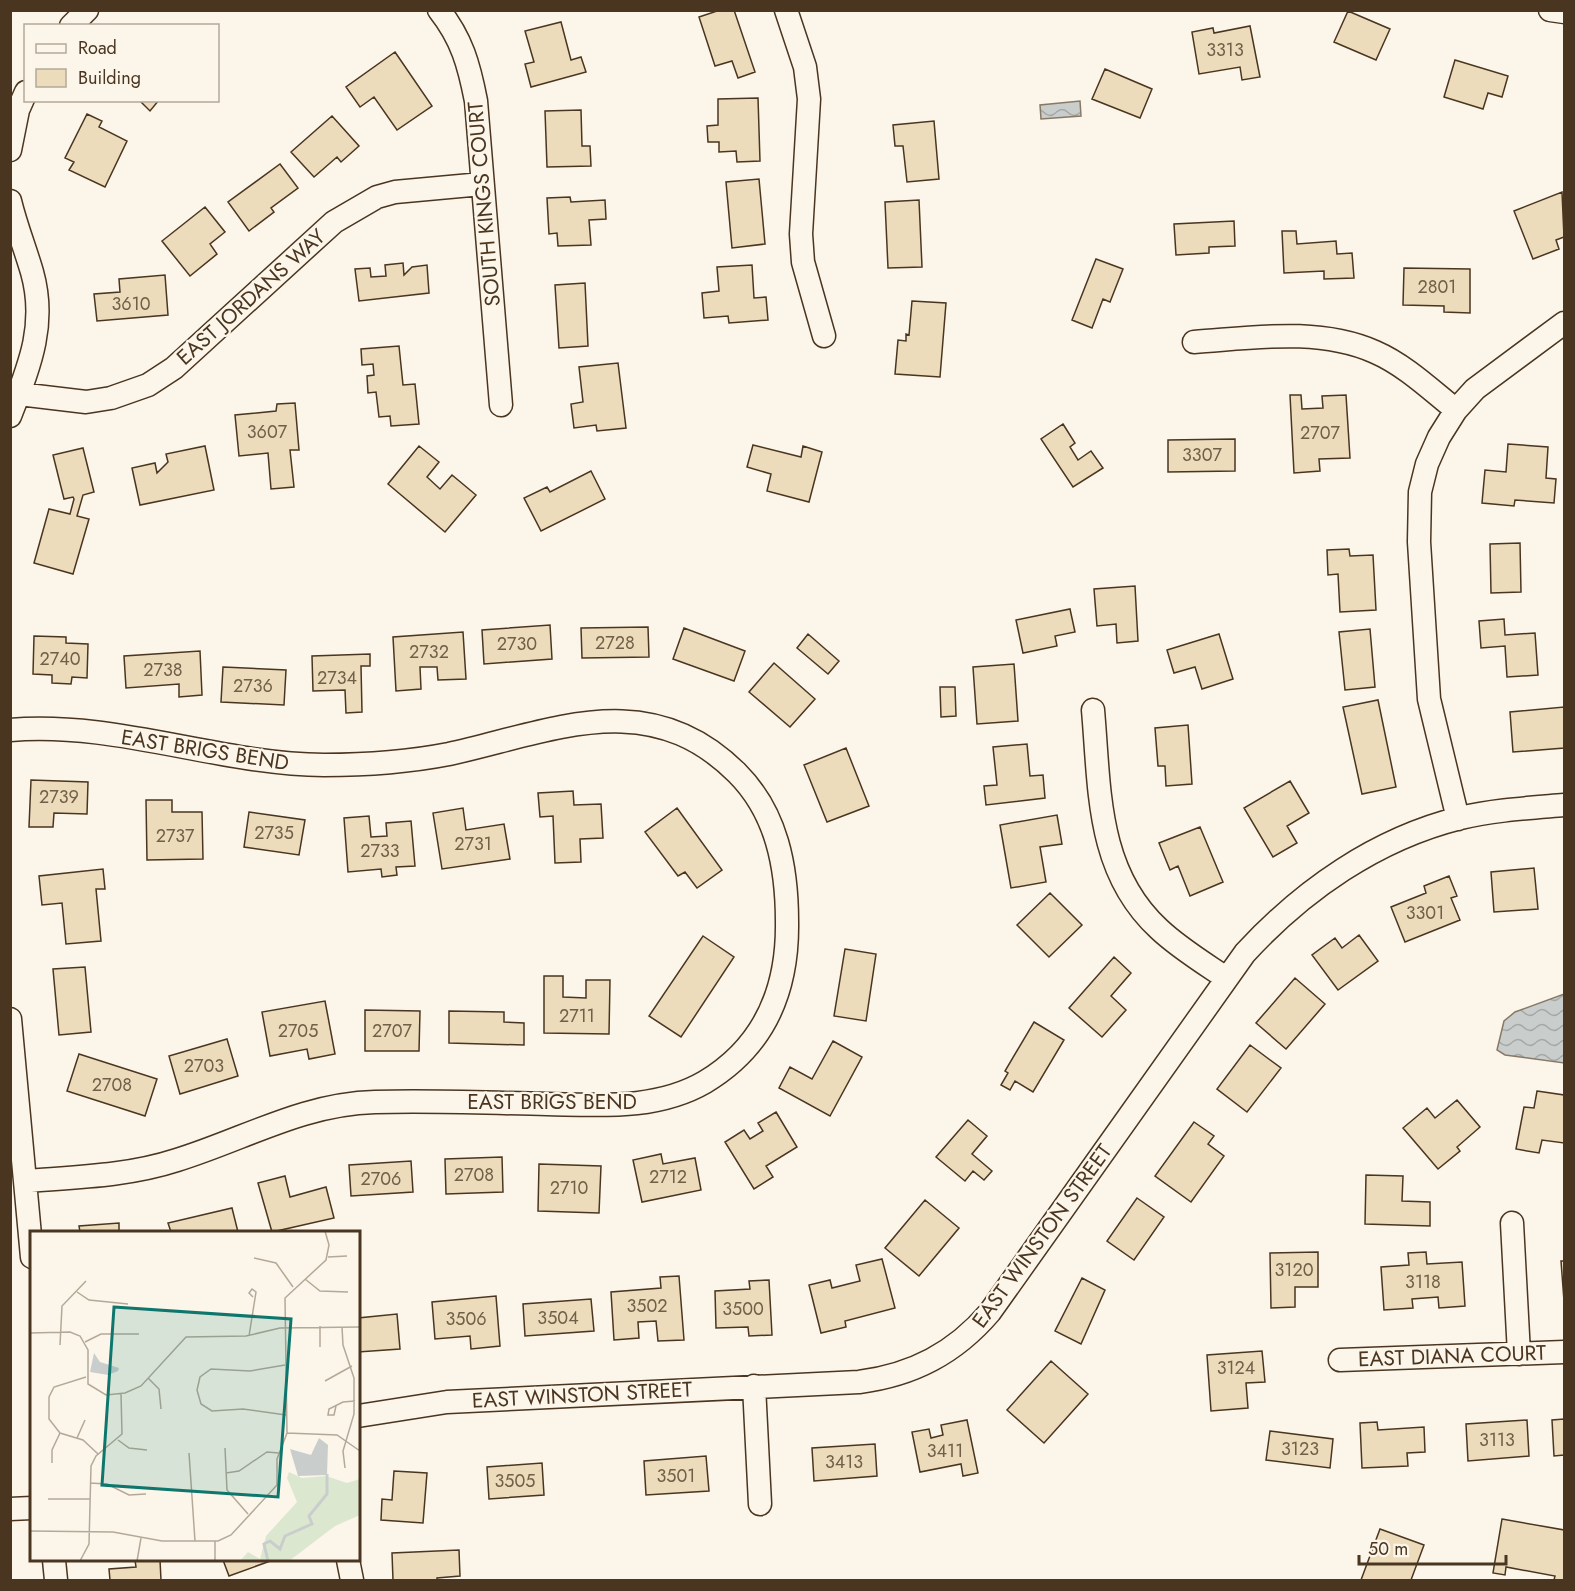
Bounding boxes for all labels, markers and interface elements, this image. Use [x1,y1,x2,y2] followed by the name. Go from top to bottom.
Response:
[24,24,219,102] legend
[78,35,117,61] text: Road
[1206,37,1244,63] house number: 3313
[78,65,141,91] text: Building
[460,100,508,308] street label: SOUTH KINGS COURT
[170,222,332,372] street label: EAST JORDANS WAY
[1418,274,1456,300] house number: 2801
[111,291,151,317] house number: 3610
[247,419,288,445] house number: 3607
[1300,420,1341,446] house number: 2707
[1182,442,1223,468] house number: 3307
[595,630,635,656] house number: 2728
[497,631,537,657] house number: 2730
[409,639,449,665] house number: 2732
[40,646,81,672] house number: 2740
[143,657,183,683] house number: 2738
[317,665,357,691] house number: 2734
[233,673,273,699] house number: 2736
[119,722,291,778] street label: EAST BRIGS BEND
[39,784,79,810] house number: 2739
[254,820,294,846] house number: 2735
[156,823,195,849] house number: 2737
[454,831,492,857] house number: 2731
[360,838,400,864] house number: 2733
[1406,900,1444,926] house number: 3301
[559,1003,595,1029] house number: 2711
[278,1018,318,1044] house number: 2705
[372,1018,413,1044] house number: 2707
[184,1053,224,1079] house number: 2703
[92,1072,132,1098] house number: 2708
[467,1087,637,1117] street label: EAST BRIGS BEND
[965,1138,1119,1334] street label: EAST WINSTON STREET
[454,1162,494,1188] house number: 2708
[649,1164,687,1190] house number: 2712
[361,1166,401,1192] house number: 2706
[550,1175,588,1201] house number: 2710
[30,1231,360,1561] inset map
[1275,1257,1314,1283] house number: 3120
[1405,1269,1441,1295] house number: 3118
[626,1293,668,1319] house number: 3502
[722,1296,764,1322] house number: 3500
[537,1305,579,1331] house number: 3504
[445,1306,487,1332] house number: 3506
[1357,1338,1547,1374] street label: EAST DIANA COURT
[1217,1355,1255,1381] house number: 3124
[471,1374,693,1416] street label: EAST WINSTON STREET
[1479,1427,1515,1453] house number: 3113
[1281,1436,1319,1462] house number: 3123
[927,1438,963,1464] house number: 3411
[825,1449,863,1475] house number: 3413
[657,1463,695,1489] house number: 3501
[495,1468,535,1494] house number: 3505
[1359,1528,1506,1566] scale bar
[1368,1536,1408,1562] text: 50 m

